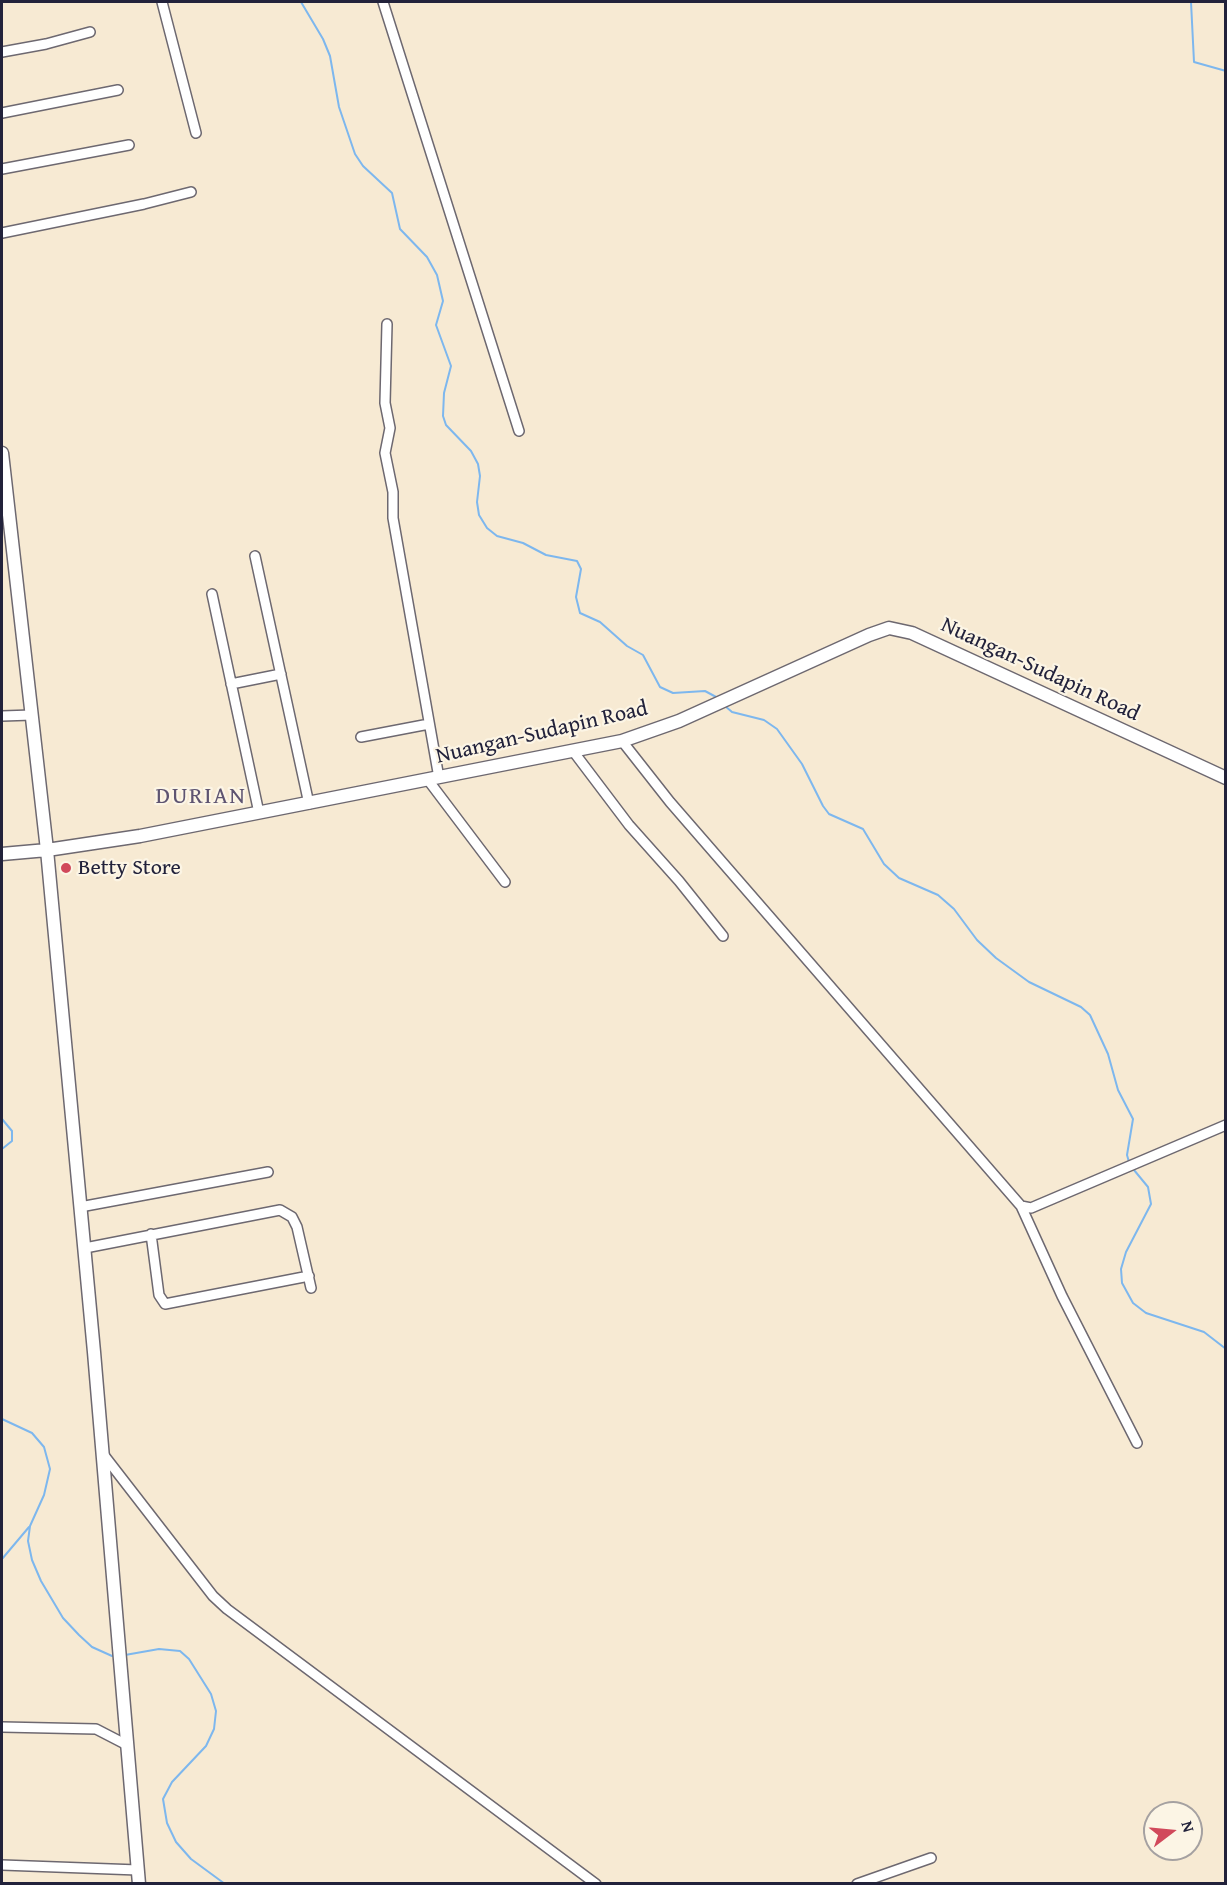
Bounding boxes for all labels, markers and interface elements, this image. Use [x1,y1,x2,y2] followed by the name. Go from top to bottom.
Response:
[936,612,1144,728] street label: Nuangan-Sudapin Road
[434,696,650,770] street label: Nuangan-Sudapin Road
[156,783,246,811] district label: DURIAN
[78,855,181,881] place label: Betty Store
[59,861,73,875] marker: Betty Store
[1143,1801,1203,1861] north arrow
[1175,1818,1201,1835] text: N

